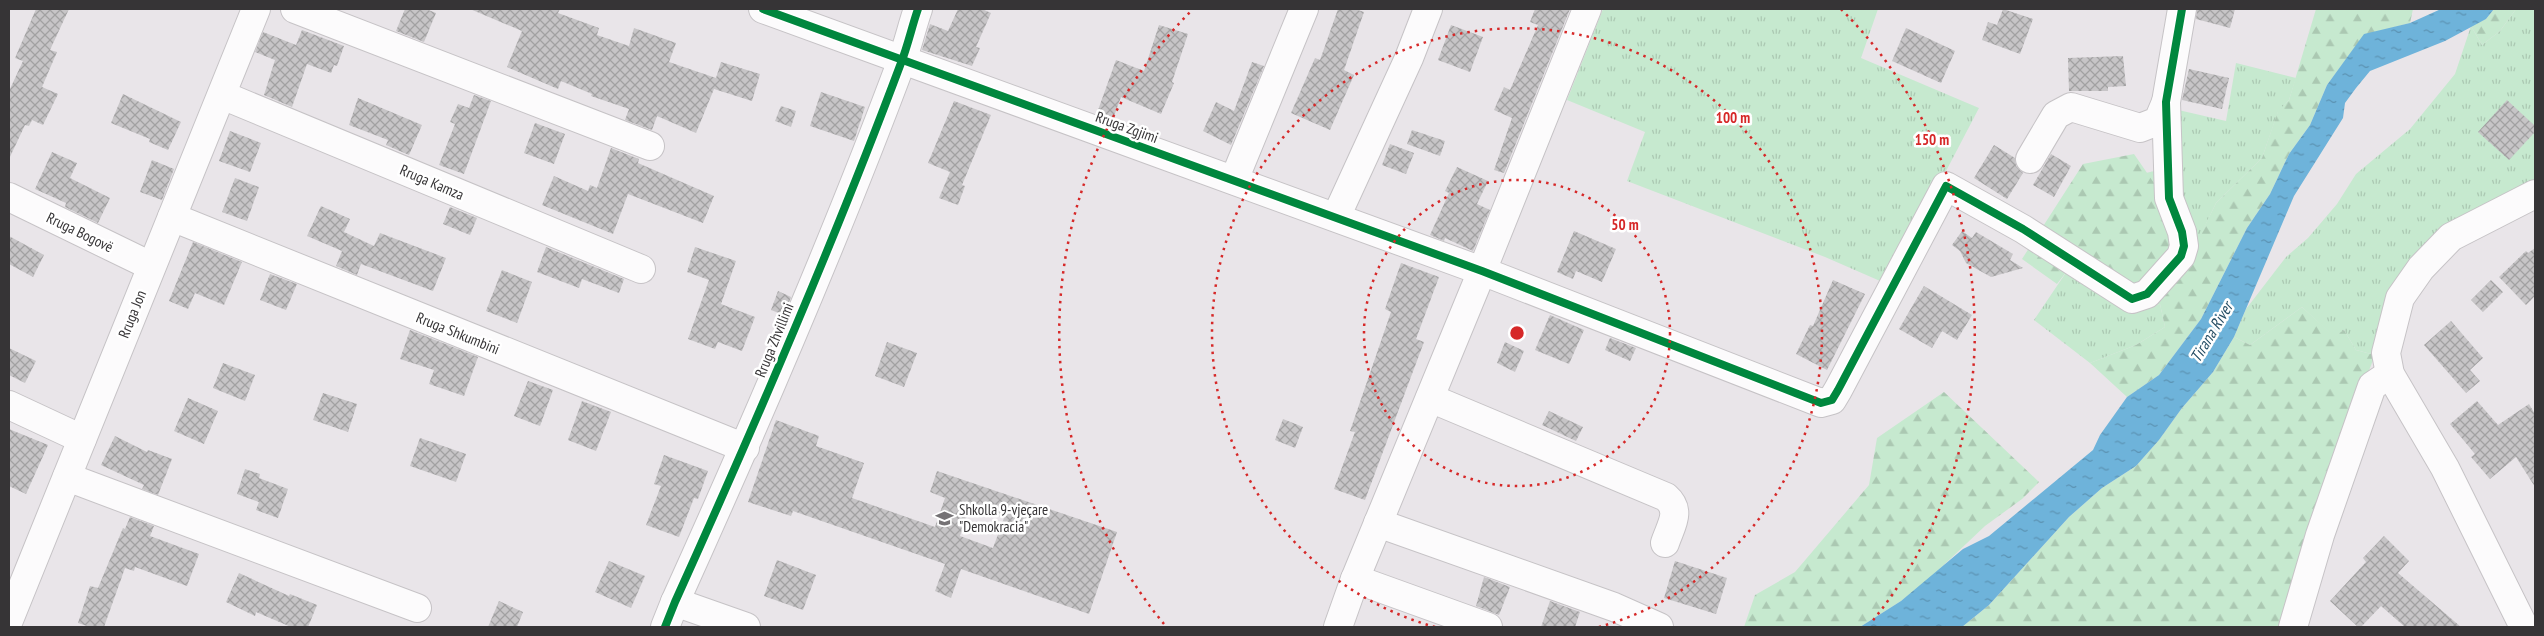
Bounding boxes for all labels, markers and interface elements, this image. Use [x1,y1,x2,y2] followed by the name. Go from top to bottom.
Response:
[1093,107,1161,147] street label: Rruga Zgjimi
[1716,108,1750,127] text: 100 m
[1915,130,1949,149] text: 150 m
[397,160,467,204] street label: Rruga Kamza
[44,208,116,256] street label: Rruga Bogovë
[1611,215,1639,234] text: 50 m
[114,287,150,341] street label: Rruga Jon
[2185,296,2238,366] water label: Tirana River
[750,300,798,380] street label: Rruga Zhvillimi
[414,308,502,358] street label: Rruga Shkumbini
[1508,324,1526,342] centre of rings
[959,500,1048,536] place label: Shkolla 9-vjeçare "Demokracia"
[935,508,955,528] school or university icon: Shkolla 9-vjeçare "Demokracia"

